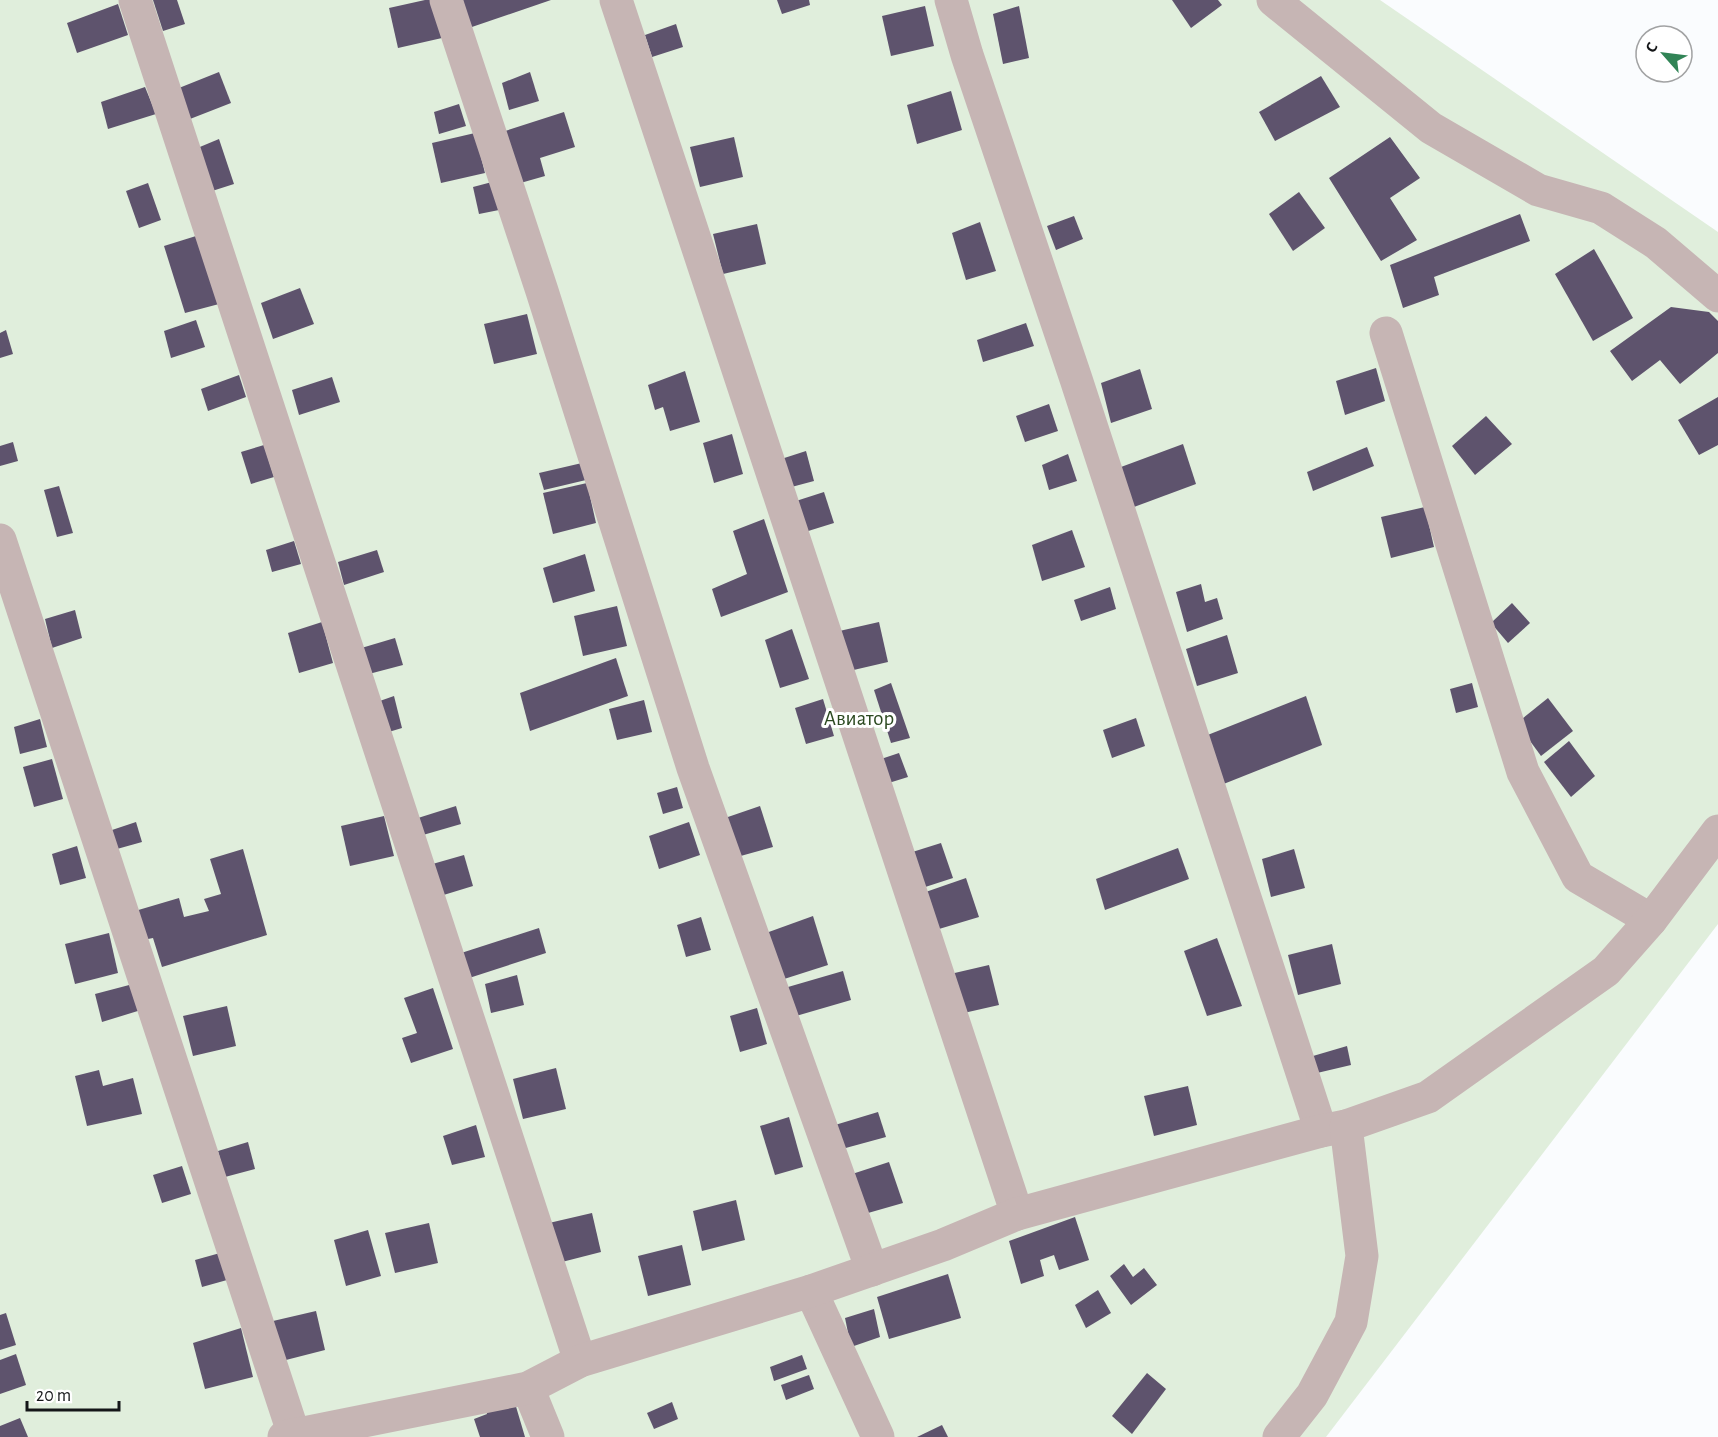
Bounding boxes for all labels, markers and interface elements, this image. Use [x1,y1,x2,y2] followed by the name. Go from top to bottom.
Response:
[1634,24,1694,84] north arrow
[1642,40,1661,55] text: С
[824,708,894,729] park label: Авиатор
[27,1374,118,1412] scale bar
[36,1387,71,1405] text: 20 m

